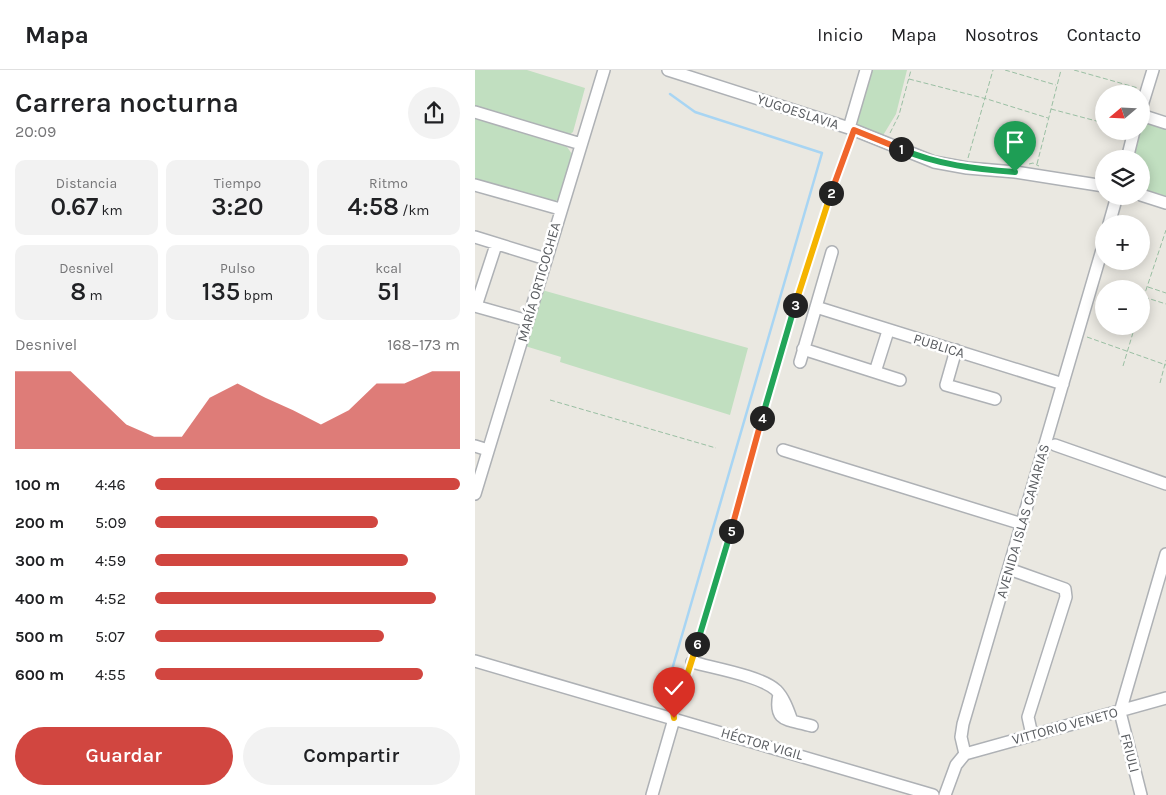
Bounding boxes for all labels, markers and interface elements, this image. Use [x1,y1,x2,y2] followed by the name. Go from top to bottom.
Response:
[25,21,89,49] text: Mapa
[817,24,863,46] text: Inicio
[891,24,937,46] text: Mapa
[965,24,1039,46] text: Nosotros
[1067,24,1141,46] text: Contacto
[1095,85,1150,140] north arrow
[1095,85,1150,335] map controls
[15,86,239,119] text: Carrera nocturna
[408,87,460,139] button: share
[755,91,841,133] street label: YUGOESLAVIA
[994,121,1036,172] pin
[15,122,56,141] text: 20:09
[1001,128,1029,156] icon: arrive
[889,136,913,162] pin: 1
[899,141,904,158] text: 1
[1095,150,1150,205] button: layers
[56,175,117,192] text: Distancia
[214,175,261,192] text: Tiempo
[369,175,408,192] text: Ritmo
[819,180,843,206] pin: 2
[827,185,836,202] text: 2
[50,192,98,221] text: 0.67
[211,192,264,221] text: 3:20
[348,192,399,221] text: 4:58
[98,202,123,219] text: km
[399,202,429,219] text: /km
[1095,215,1150,270] button: +
[513,220,564,344] street label: MARÍA ORTICOCHEA
[59,260,114,277] text: Desnivel
[220,260,255,277] text: Pulso
[375,260,402,277] text: kcal
[70,277,86,306] text: 8
[202,277,240,306] text: 135
[377,277,400,306] text: 51
[1095,280,1150,335] button: −
[86,287,103,304] text: m
[240,287,273,304] text: bpm
[783,292,807,318] pin: 3
[791,297,800,314] text: 3
[911,330,967,362] street label: PUBLICA
[15,335,77,354] text: Desnivel
[387,335,460,354] text: 168–173 m
[749,406,775,430] pin: 4
[758,410,767,427] text: 4
[993,442,1053,600] street label: AVENIDA ISLAS CANARIAS
[15,475,60,494] text: 100 m
[95,475,126,494] text: 4:46
[15,513,64,532] text: 200 m
[95,513,127,532] text: 5:09
[719,518,743,544] pin: 5
[727,523,736,540] text: 5
[15,551,64,570] text: 300 m
[95,551,126,570] text: 4:59
[15,589,64,608] text: 400 m
[95,589,126,608] text: 4:52
[15,627,64,646] text: 500 m
[95,627,125,646] text: 5:07
[685,632,709,656] pin: 6
[693,636,702,653] text: 6
[15,665,64,684] text: 600 m
[95,665,126,684] text: 4:55
[653,667,695,718] pin
[660,674,688,702] icon: check
[1010,704,1120,748] street label: VITTORIO VENETO
[719,723,806,764] street label: HÉCTOR VIGIL
[15,727,233,785] button: Guardar
[243,727,460,785] button: Compartir
[1117,732,1143,774] street label: FRIULI

